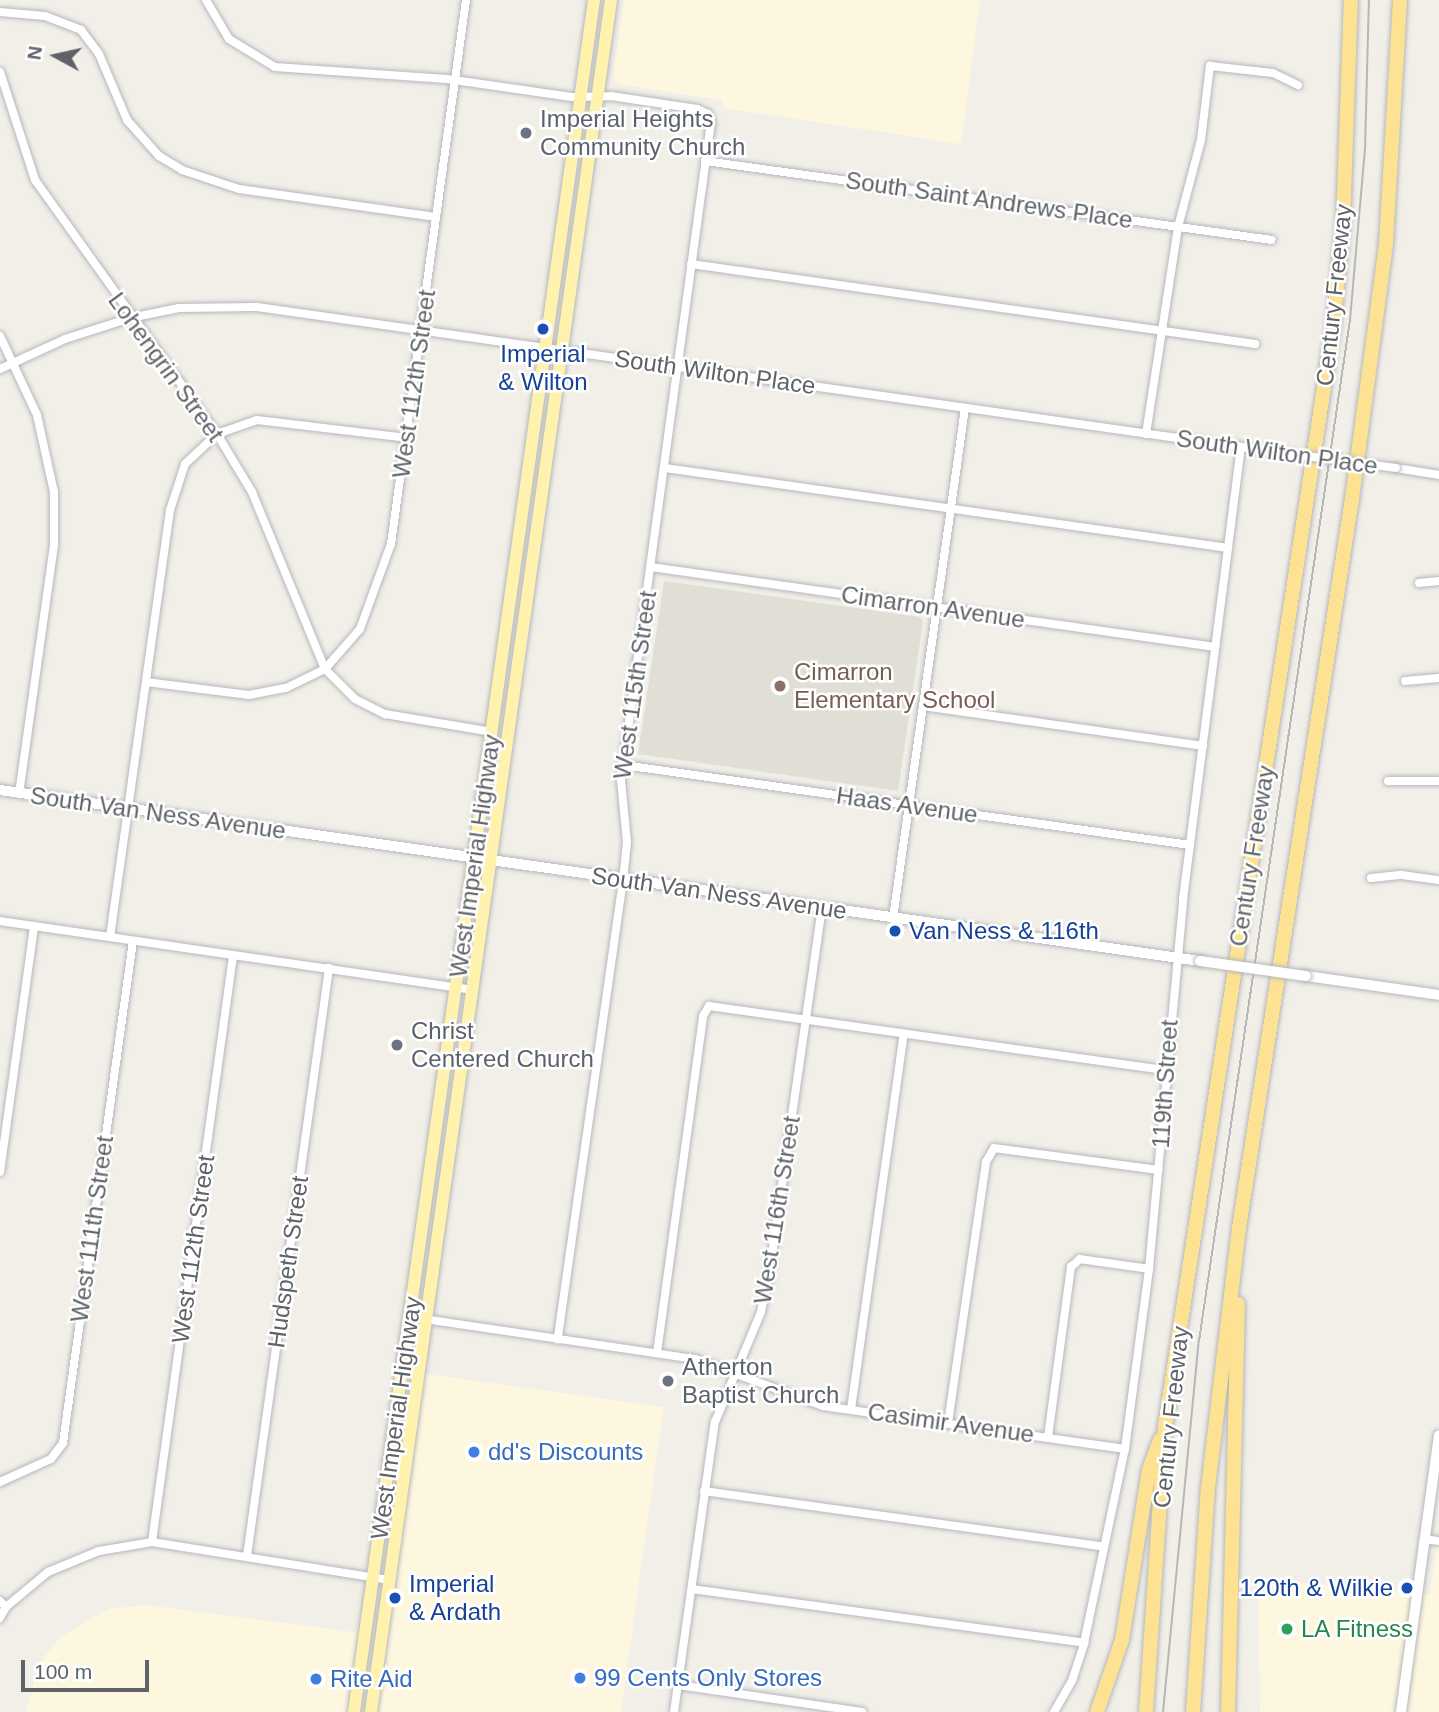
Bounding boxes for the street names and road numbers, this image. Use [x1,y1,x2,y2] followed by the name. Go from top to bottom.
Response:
[843,166,1135,234] street label: South Saint Andrews Place
[1310,203,1358,387] street label: Century Freeway
[102,287,230,447] street label: Lohengrin Street
[387,288,441,480] street label: West 112th Street
[613,344,817,400] street label: South Wilton Place
[1175,424,1379,480] street label: South Wilton Place
[839,580,1027,634] street label: Cimarron Avenue
[608,589,662,781] street label: West 115th Street
[444,733,506,979] street label: West Imperial Highway
[1223,764,1281,948] street label: Century Freeway
[28,781,288,845] street label: South Van Ness Avenue
[834,781,980,829] street label: Haas Avenue
[589,861,849,925] street label: South Van Ness Avenue
[1146,1019,1184,1149] street label: 119th Street
[748,1114,806,1306] street label: West 116th Street
[65,1134,119,1324] street label: West 111th Street
[166,1153,220,1345] street label: West 112th Street
[262,1174,314,1350] street label: Hudspeth Street
[365,1295,427,1541] street label: West Imperial Highway
[1147,1325,1195,1509] street label: Century Freeway
[865,1397,1037,1449] street label: Casimir Avenue

